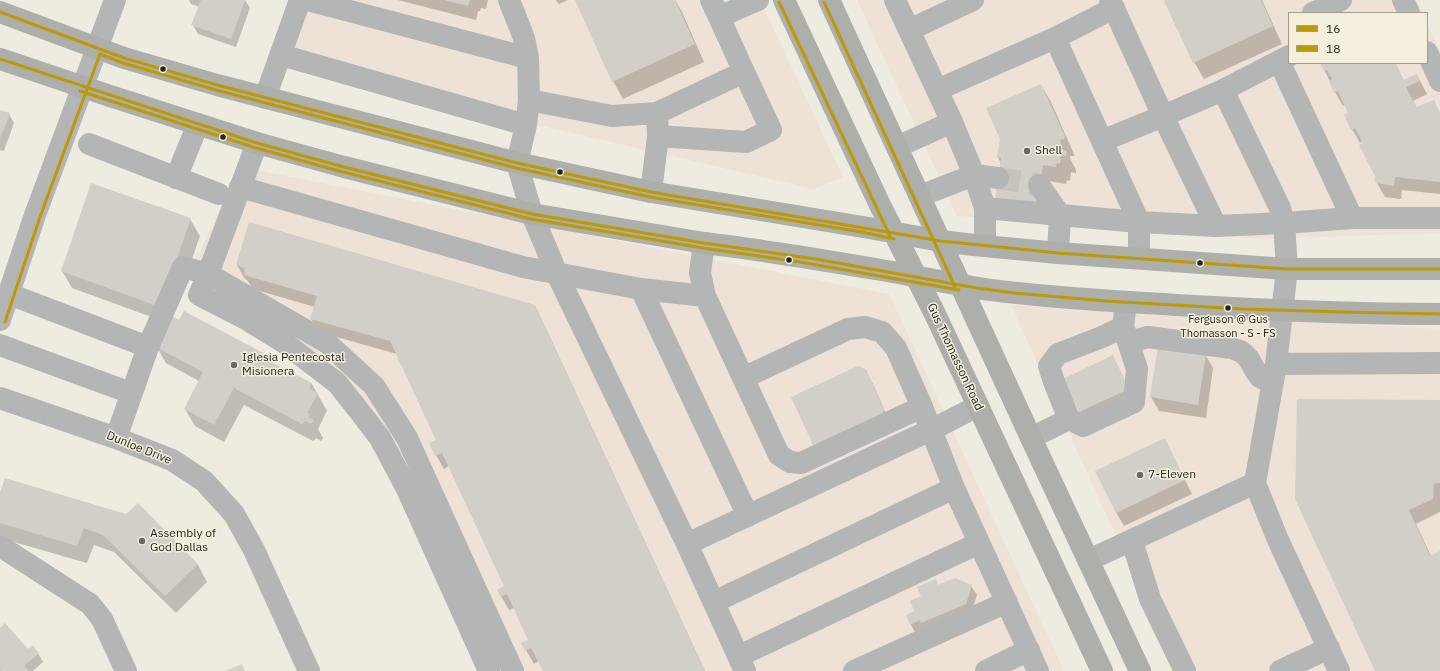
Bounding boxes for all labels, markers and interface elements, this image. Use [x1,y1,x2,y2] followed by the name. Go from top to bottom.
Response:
[1288,12,1428,64] legend
[1326,21,1340,36] text: 16
[1326,41,1340,56] text: 18
[158,64,168,74] unlabelled marker
[218,132,228,142] unlabelled marker
[1035,144,1062,158] place label: Shell
[1022,146,1032,156] marker: Shell
[555,167,565,177] unlabelled marker
[784,255,794,265] unlabelled marker
[1195,258,1205,268] unlabelled marker
[924,301,986,413] street label: Gus Thomasson Road
[1223,303,1233,313] marker: Ferguson @ Gus Thomasson - S - FS
[1180,313,1276,339] place label: Ferguson @ Gus Thomasson - S - FS
[242,351,345,379] place label: Iglesia Pentecostal Misionera
[229,360,239,370] marker: Iglesia Pentecostal Misionera
[104,428,174,468] street label: Dunloe Drive
[1148,468,1196,482] place label: 7-Eleven
[1135,470,1145,480] marker: 7-Eleven
[150,527,216,555] place label: Assembly of God Dallas
[137,536,147,546] marker: Assembly of God Dallas

